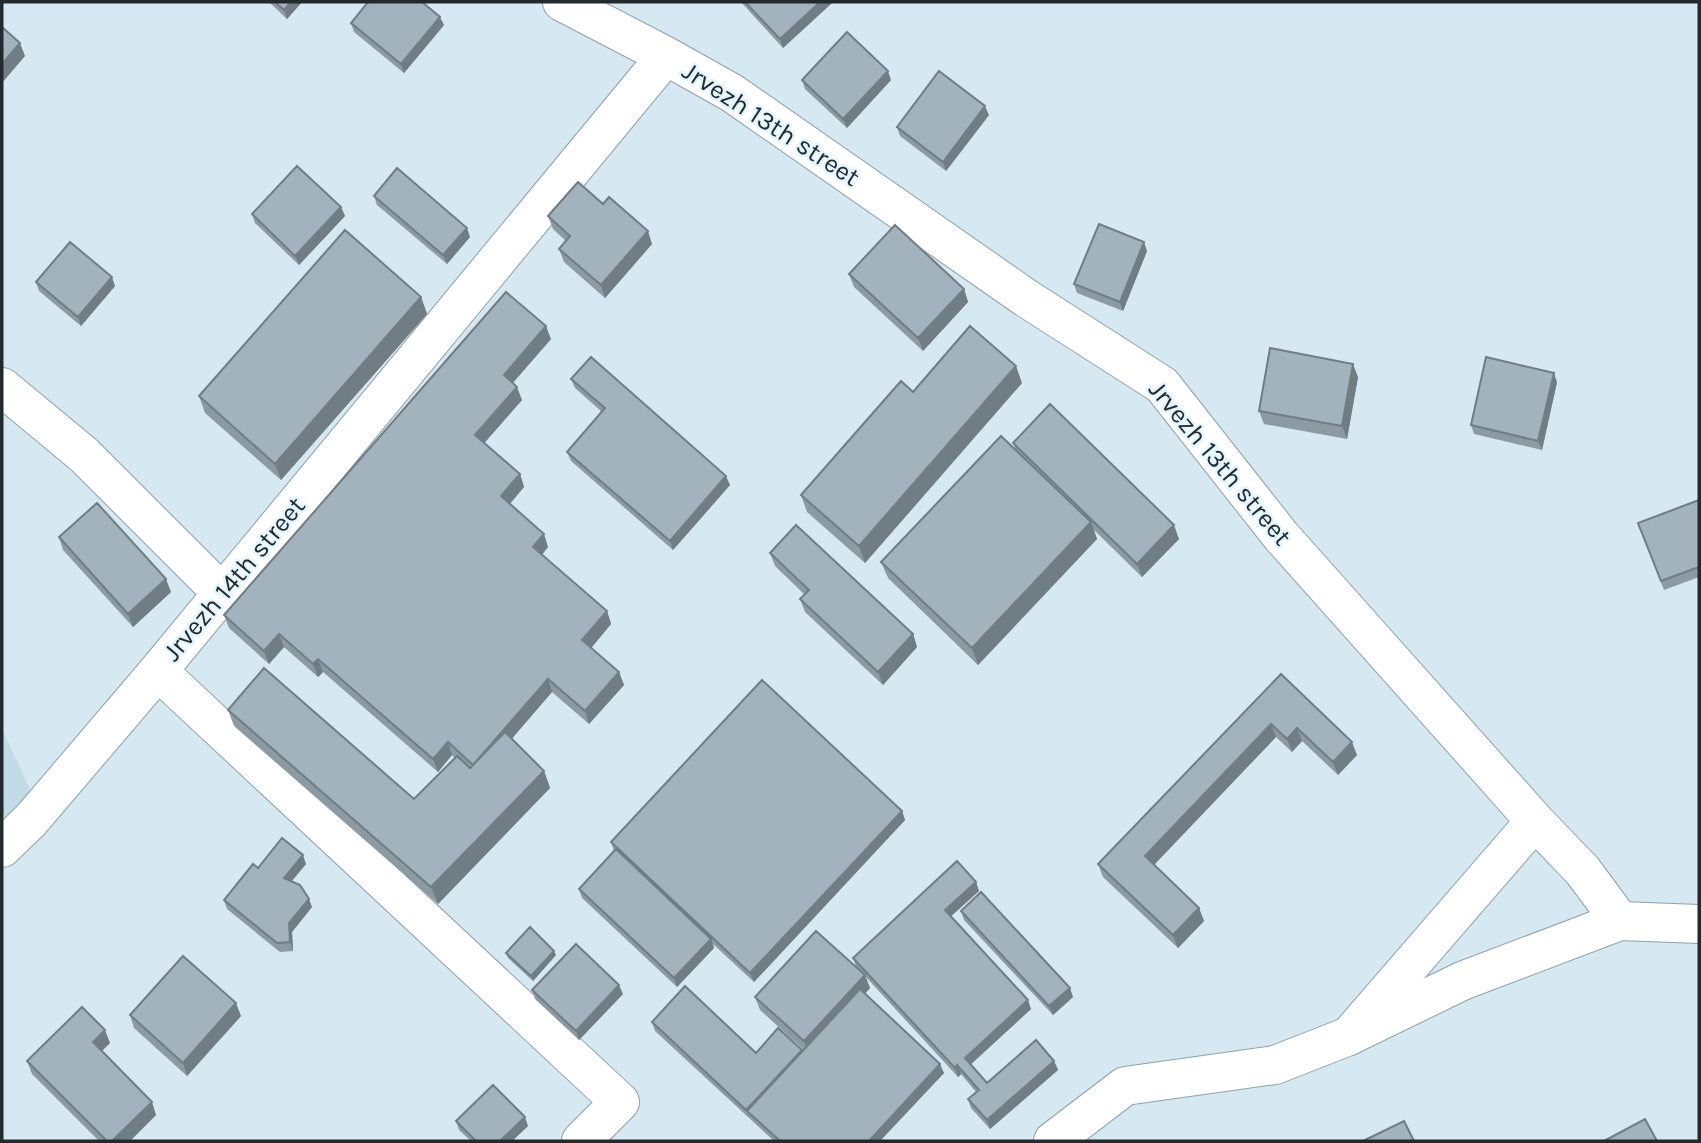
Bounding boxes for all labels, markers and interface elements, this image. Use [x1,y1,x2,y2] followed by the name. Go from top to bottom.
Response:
[676,55,866,193] street label: Jrvezh 13th street
[1142,374,1298,552] street label: Jrvezh 13th street
[156,491,312,667] street label: Jrvezh 14th street

